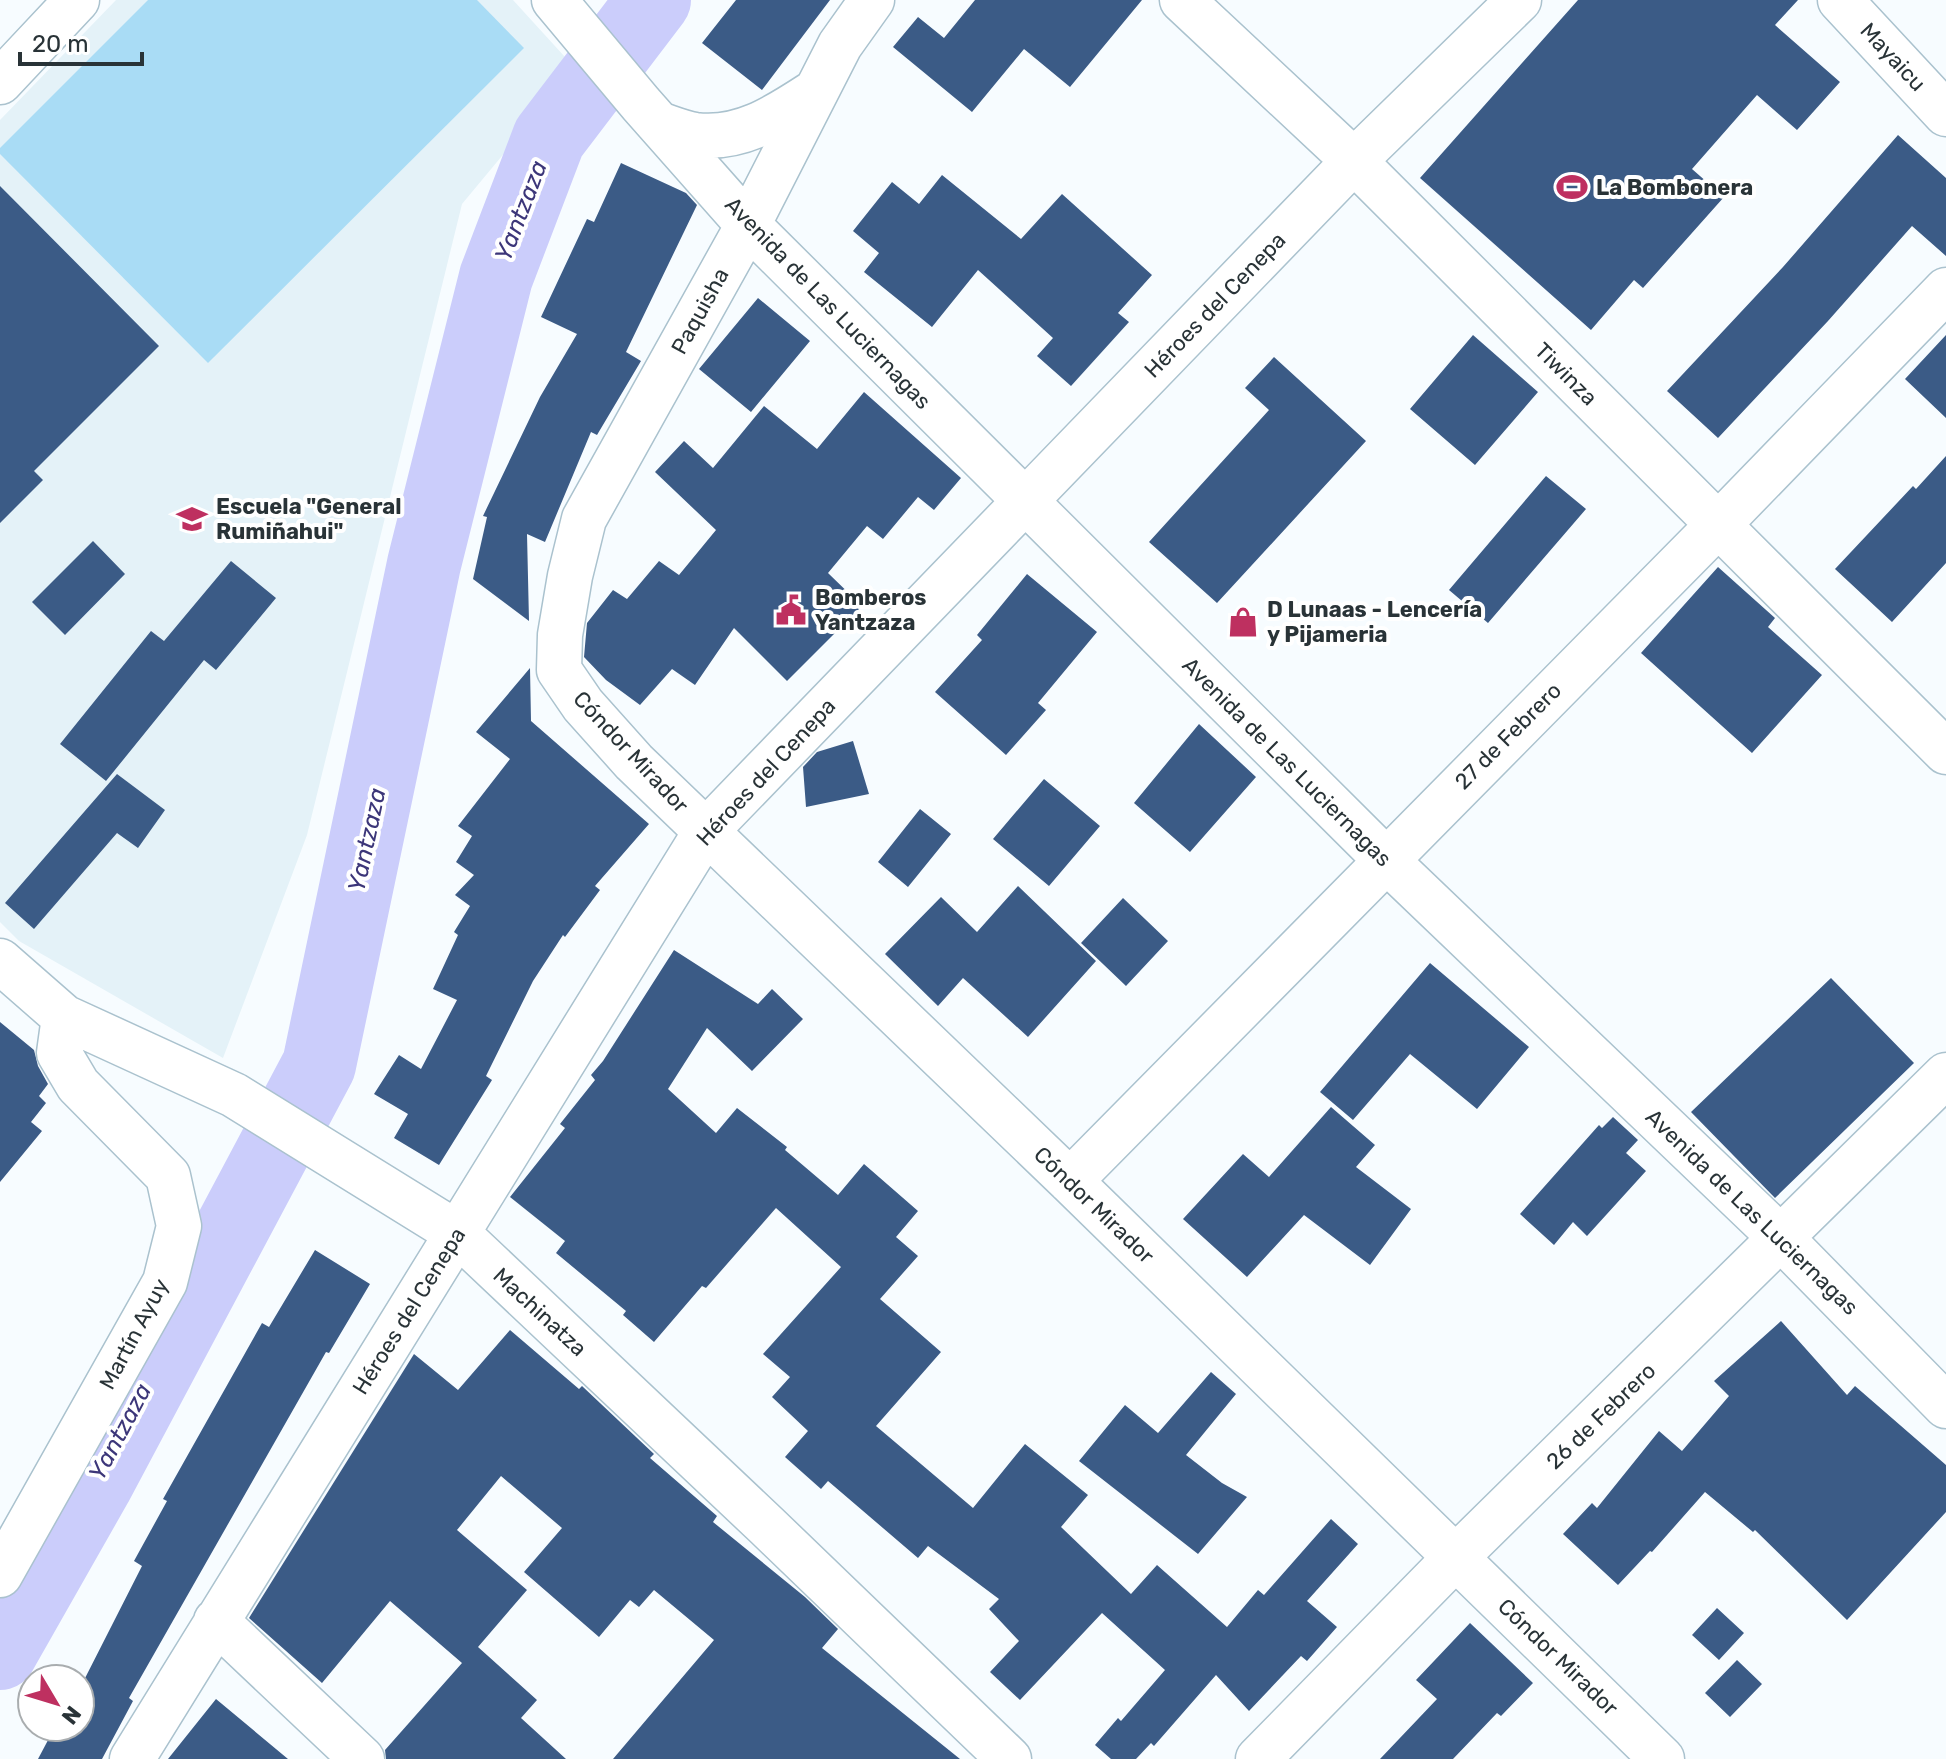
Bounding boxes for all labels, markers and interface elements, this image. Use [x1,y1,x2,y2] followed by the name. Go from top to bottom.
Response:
[20,16,142,66] scale bar
[1855,17,1931,97] street label: Mayaicu
[32,30,89,58] text: 20 m
[489,157,553,265] water label: Yantzaza
[1555,170,1589,204] sports icon: La Bombonera
[1596,174,1753,201] place label: La Bombonera
[719,191,937,415] street label: Avenida de Las Luciernagas
[1139,227,1291,383] street label: Héroes del Cenepa
[665,263,735,359] street label: Paquisha
[1529,337,1603,411] street label: Tiwinza
[216,493,401,545] place label: Escuela "General Rumiñahui"
[175,502,209,536] school or university icon: Escuela "General Rumiñahui"
[815,584,927,636] place label: Bomberos Yantzaza
[774,593,808,627] public building icon: Bomberos Yantzaza
[1267,596,1482,648] place label: D Lunaas - Lencería y Pijameria
[1226,605,1260,639] shop icon: D Lunaas - Lencería y Pijameria
[1177,652,1397,872] street label: Avenida de Las Luciernagas
[1449,677,1567,795] street label: 27 de Febrero
[568,685,695,819] street label: Cóndor Mirador
[691,693,841,851] street label: Héroes del Cenepa
[342,785,392,895] water label: Yantzaza
[1640,1103,1864,1321] street label: Avenida de Las Luciernagas
[1028,1141,1160,1270] street label: Cóndor Mirador
[347,1223,471,1399] street label: Héroes del Cenepa
[488,1262,592,1362] street label: Machinatza
[94,1274,174,1394] street label: Martín Ayuy
[1541,1357,1661,1475] street label: 26 de Febrero
[83,1379,157,1485] water label: Yantzaza
[1492,1593,1624,1722] street label: Cóndor Mirador
[16,1663,96,1743] north arrow
[56,1700,87,1730] text: N

